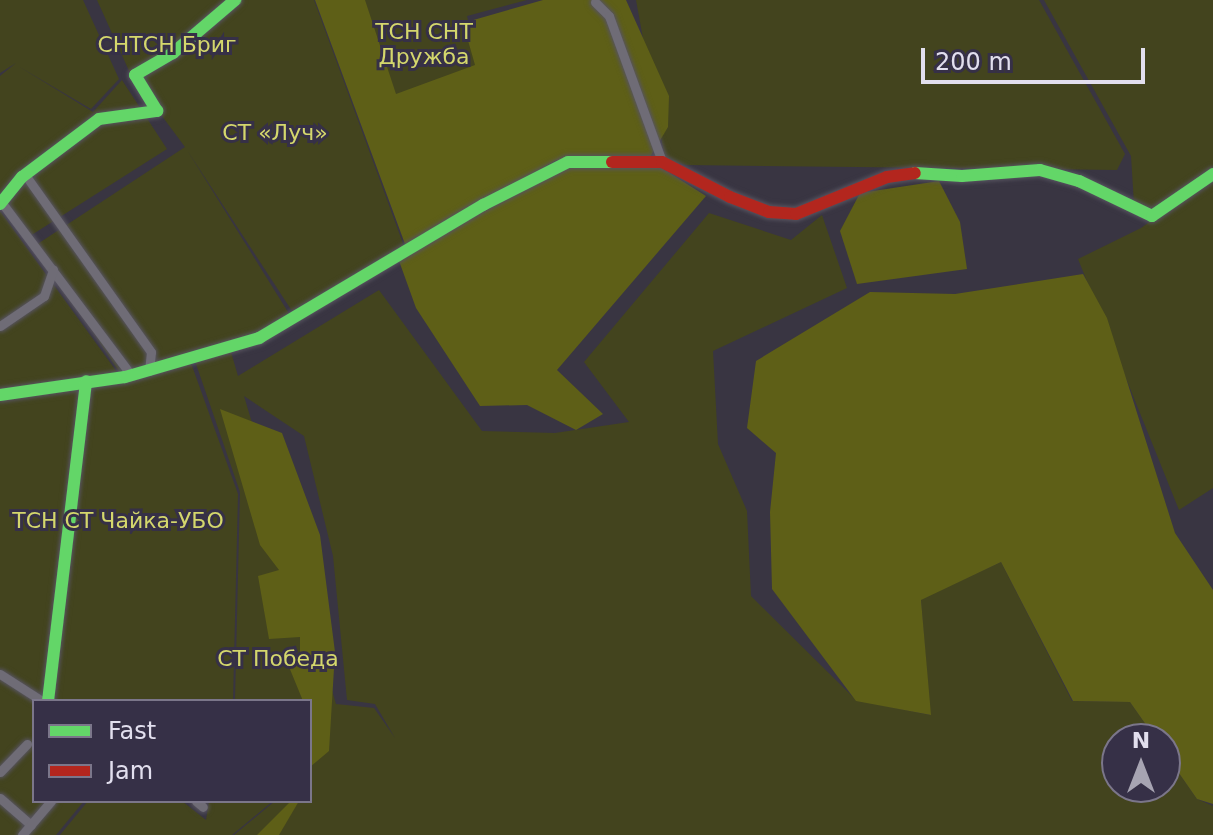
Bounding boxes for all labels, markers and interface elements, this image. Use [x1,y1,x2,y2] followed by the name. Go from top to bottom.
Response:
[375,18,473,70] park label: ТСН СНТ Дружба
[97,32,237,58] park label: СНТСН Бриг
[925,32,1149,82] scale bar
[935,48,1012,76] text: 200 m
[222,120,328,146] park label: СТ «Луч»
[12,508,224,534] park label: ТСН СТ Чайка-УБО
[217,646,339,672] park label: СТ Победа
[32,699,312,803] legend
[108,717,156,745] text: Fast
[1101,723,1181,803] north arrow
[1132,728,1150,753] text: N
[108,757,153,785] text: Jam

